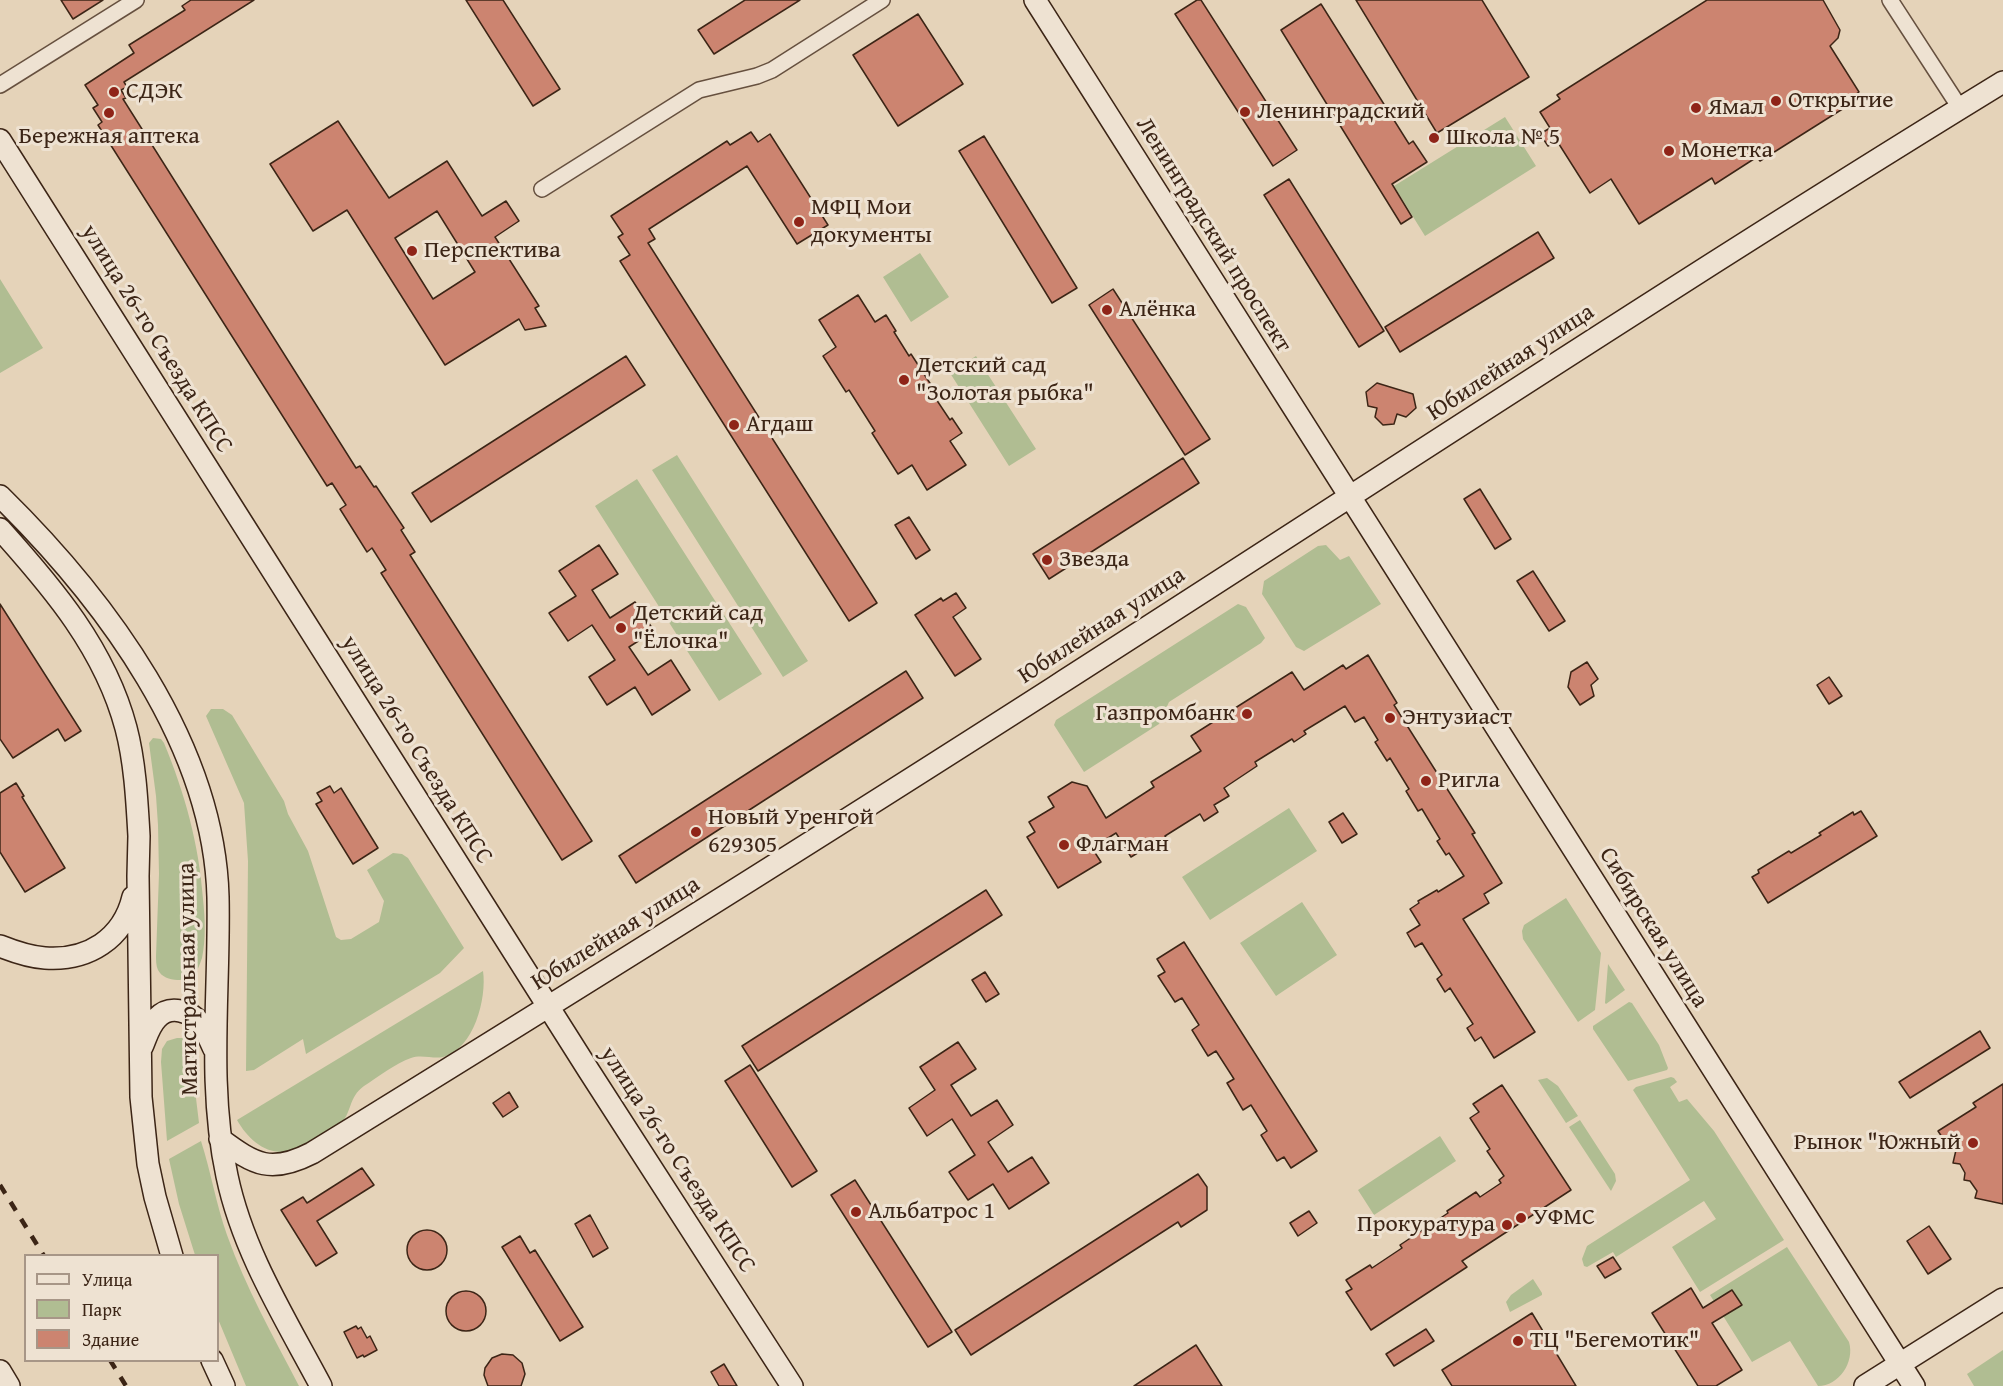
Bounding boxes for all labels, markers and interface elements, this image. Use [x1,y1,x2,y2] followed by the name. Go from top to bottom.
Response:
[126,78,183,106] place label: СДЭК
[107,85,121,99] marker: СДЭК
[1788,87,1894,115] place label: Открытие
[1708,94,1764,122] place label: Ямал
[1769,94,1783,108] marker: Открытие
[1257,98,1425,126] place label: Ленинградский
[1689,101,1703,115] marker: Ямал
[1238,105,1252,119] marker: Ленинградский
[102,106,116,120] marker: Бережная аптека
[1129,112,1297,358] street label: Ленинградский проспект
[18,123,200,151] place label: Бережная аптека
[1446,124,1560,152] place label: Школа № 5
[1427,131,1441,145] marker: Школа № 5
[1681,137,1773,165] place label: Монетка
[1662,144,1676,158] marker: Монетка
[811,194,932,250] place label: МФЦ Мои документы
[792,215,806,229] marker: МФЦ Мои документы
[74,219,238,459] street label: улица 26-го Съезда КПСС
[424,237,561,265] place label: Перспектива
[405,244,419,258] marker: Перспектива
[1119,296,1196,324] place label: Алёнка
[1422,298,1600,428] street label: Юбилейная улица
[1100,303,1114,317] marker: Алёнка
[916,352,1094,408] place label: Детский сад "Золотая рыбка"
[897,373,911,387] marker: Детский сад "Золотая рыбка"
[746,411,813,439] place label: Агдаш
[727,418,741,432] marker: Агдаш
[1059,546,1129,574] place label: Звезда
[1040,553,1054,567] marker: Звезда
[1013,561,1191,691] street label: Юбилейная улица
[633,600,763,656] place label: Детский сад "Ёлочка"
[614,621,628,635] marker: Детский сад "Ёлочка"
[334,630,498,870] street label: улица 26-го Съезда КПСС
[1095,700,1235,728] place label: Газпромбанк
[1402,704,1512,732] place label: Энтузиаст
[1240,707,1254,721] marker: Газпромбанк
[1383,711,1397,725] marker: Энтузиаст
[1438,767,1500,795] place label: Ригла
[1419,774,1433,788] marker: Ригла
[708,804,874,860] place label: Новый Уренгой 629305
[689,825,703,839] marker: Новый Уренгой 629305
[1076,831,1169,859] place label: Флагман
[1057,838,1071,852] marker: Флагман
[1592,842,1714,1014] street label: Сибирская улица
[173,862,205,1096] street label: Магистральная улица
[526,871,706,997] street label: Юбилейная улица
[593,1041,761,1279] street label: улица 26-го Съезда КПСС
[1794,1129,1961,1157] place label: Рынок "Южный
[1966,1136,1980,1150] marker: Рынок "Южный
[868,1198,995,1226] place label: Альбатрос 1
[1533,1204,1595,1232] place label: УФМС
[849,1205,863,1219] marker: Альбатрос 1
[1357,1211,1495,1239] place label: Прокуратура
[1514,1211,1528,1225] marker: УФМС
[1500,1218,1514,1232] marker: Прокуратура
[24,1254,219,1362] legend
[82,1266,132,1293] text: Улица
[82,1296,121,1323] text: Парк
[82,1326,139,1353] text: Здание
[1530,1327,1699,1355] place label: ТЦ "Бегемотик"
[1511,1334,1525,1348] marker: ТЦ "Бегемотик"

